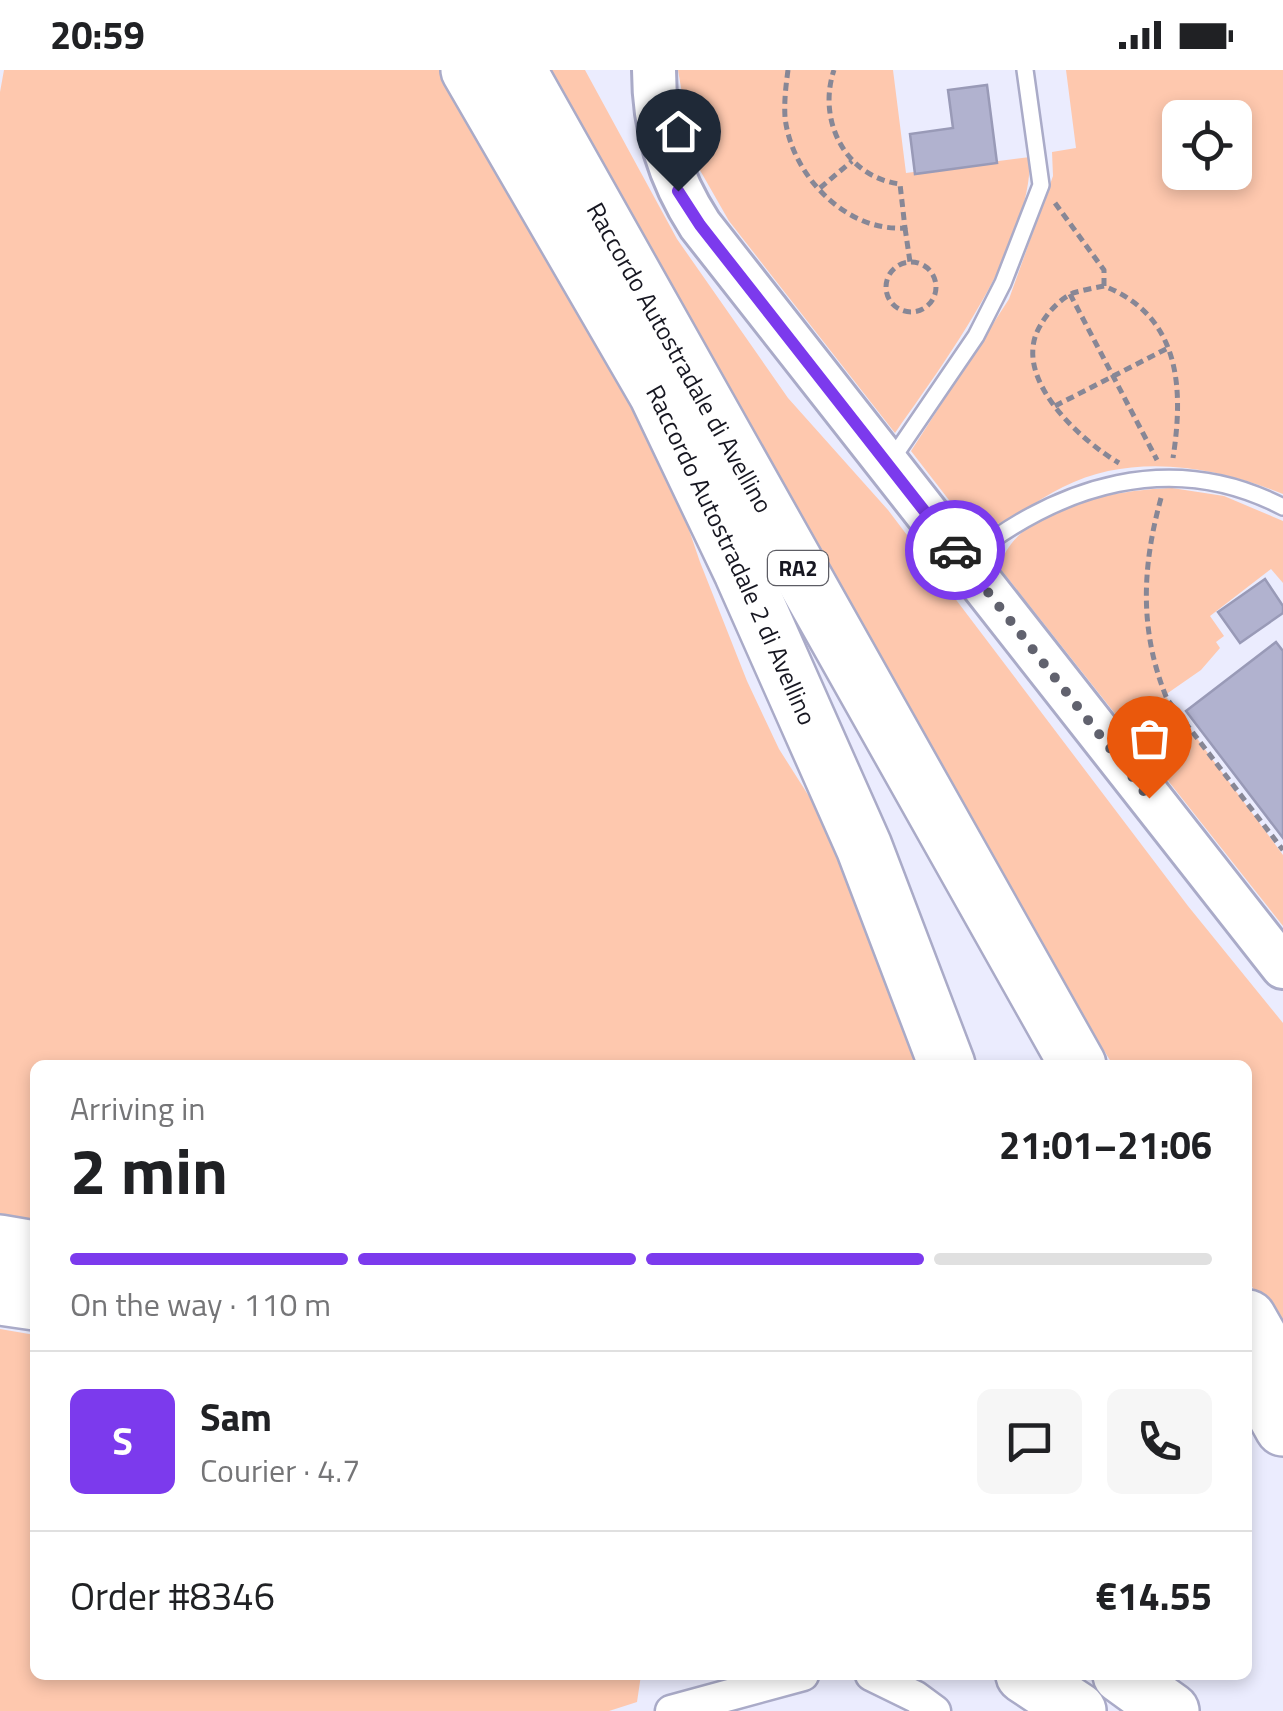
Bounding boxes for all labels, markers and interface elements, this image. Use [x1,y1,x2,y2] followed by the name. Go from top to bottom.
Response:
[50,6,145,64] text: 20:59
[636,89,721,192] pin
[1162,100,1252,190] map controls
[1162,100,1252,190] button: locate
[651,104,706,159] icon: home
[577,195,783,520] street label: Raccordo Autostradale di Avellino
[637,378,827,731] street label: Raccordo Autostradale 2 di Avellino
[905,500,1005,600] courier
[928,523,983,578] icon: car
[768,551,828,585] road number: RA2
[1107,696,1192,799] pin
[1122,711,1177,766] icon: bag
[70,1084,206,1132] text: Arriving in
[999,1116,1212,1174] text: 21:01–21:06
[70,1120,228,1219] text: 2 min
[70,1280,331,1328] text: On the way · 110 m
[200,1388,272,1446] text: Sam
[977,1389,1082,1494] button: chat
[1107,1389,1212,1494] button: phone
[112,1412,133,1470] text: S
[200,1446,360,1494] text: Courier · 4.7
[70,1567,275,1625] text: Order #8346
[1096,1567,1212,1625] text: €14.55

